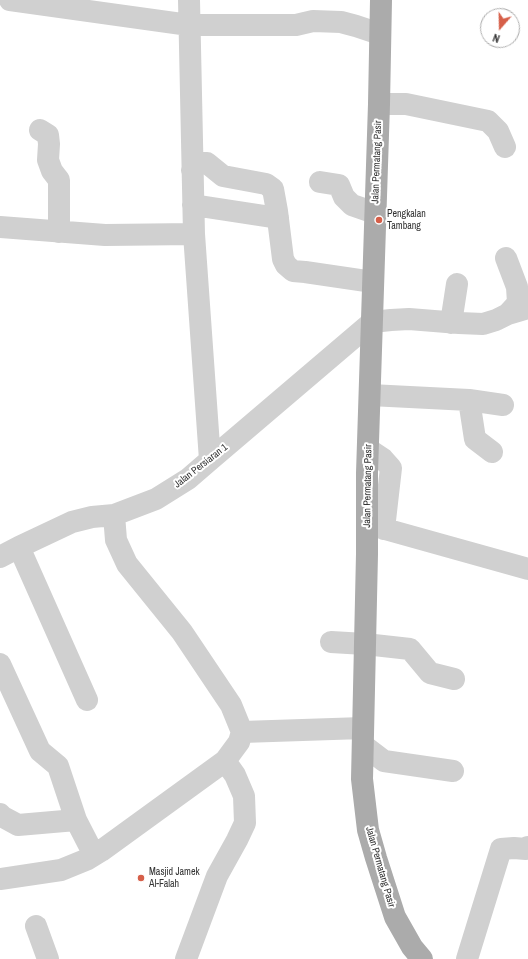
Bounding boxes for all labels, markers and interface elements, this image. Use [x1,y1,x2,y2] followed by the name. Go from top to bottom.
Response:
[480,8,520,48] north arrow
[491,31,502,46] text: N
[370,120,384,204] street label: Jalan Permatang Pasir
[387,208,426,232] place label: Pengkalan Tambang
[374,215,384,225] marker: Pengkalan Tambang
[172,441,230,491] street label: Jalan Persiaran 1
[361,444,375,528] street label: Jalan Permatang Pasir
[363,825,397,909] street label: Jalan Permatang Pasir
[149,866,200,890] place label: Masjid Jamek Al-Falah
[136,873,146,883] marker: Masjid Jamek Al-Falah

